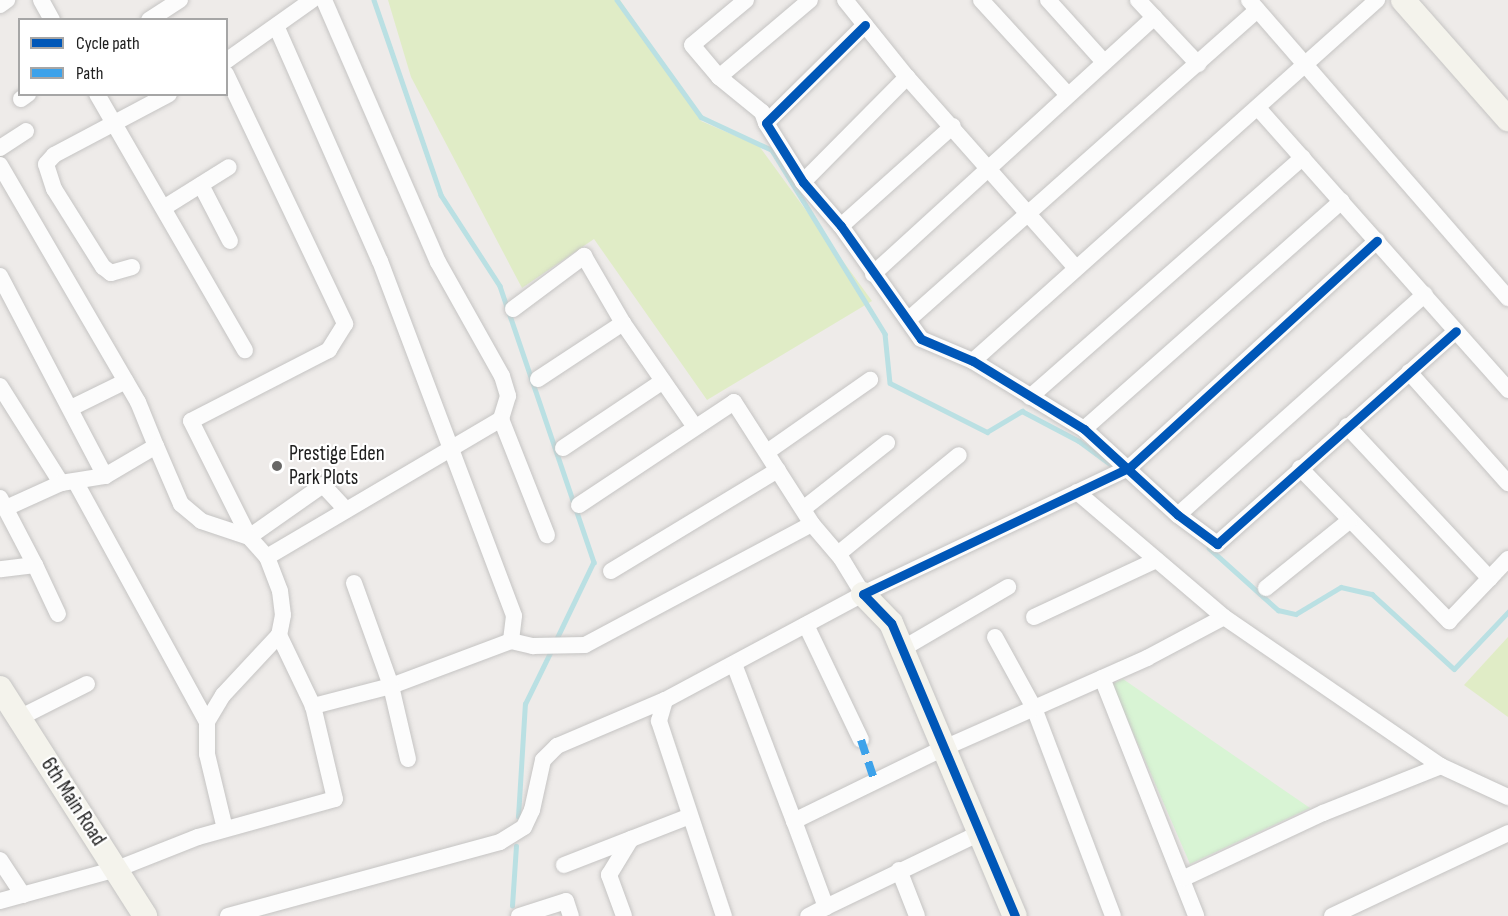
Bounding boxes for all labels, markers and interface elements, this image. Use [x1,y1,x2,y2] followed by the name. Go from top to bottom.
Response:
[18,18,228,96] legend
[76,33,140,54] text: Cycle path
[76,63,104,84] text: Path
[289,441,385,491] place label: Prestige Eden Park Plots
[270,459,284,473] marker: Prestige Eden Park Plots
[35,753,111,851] street label: 6th Main Road

